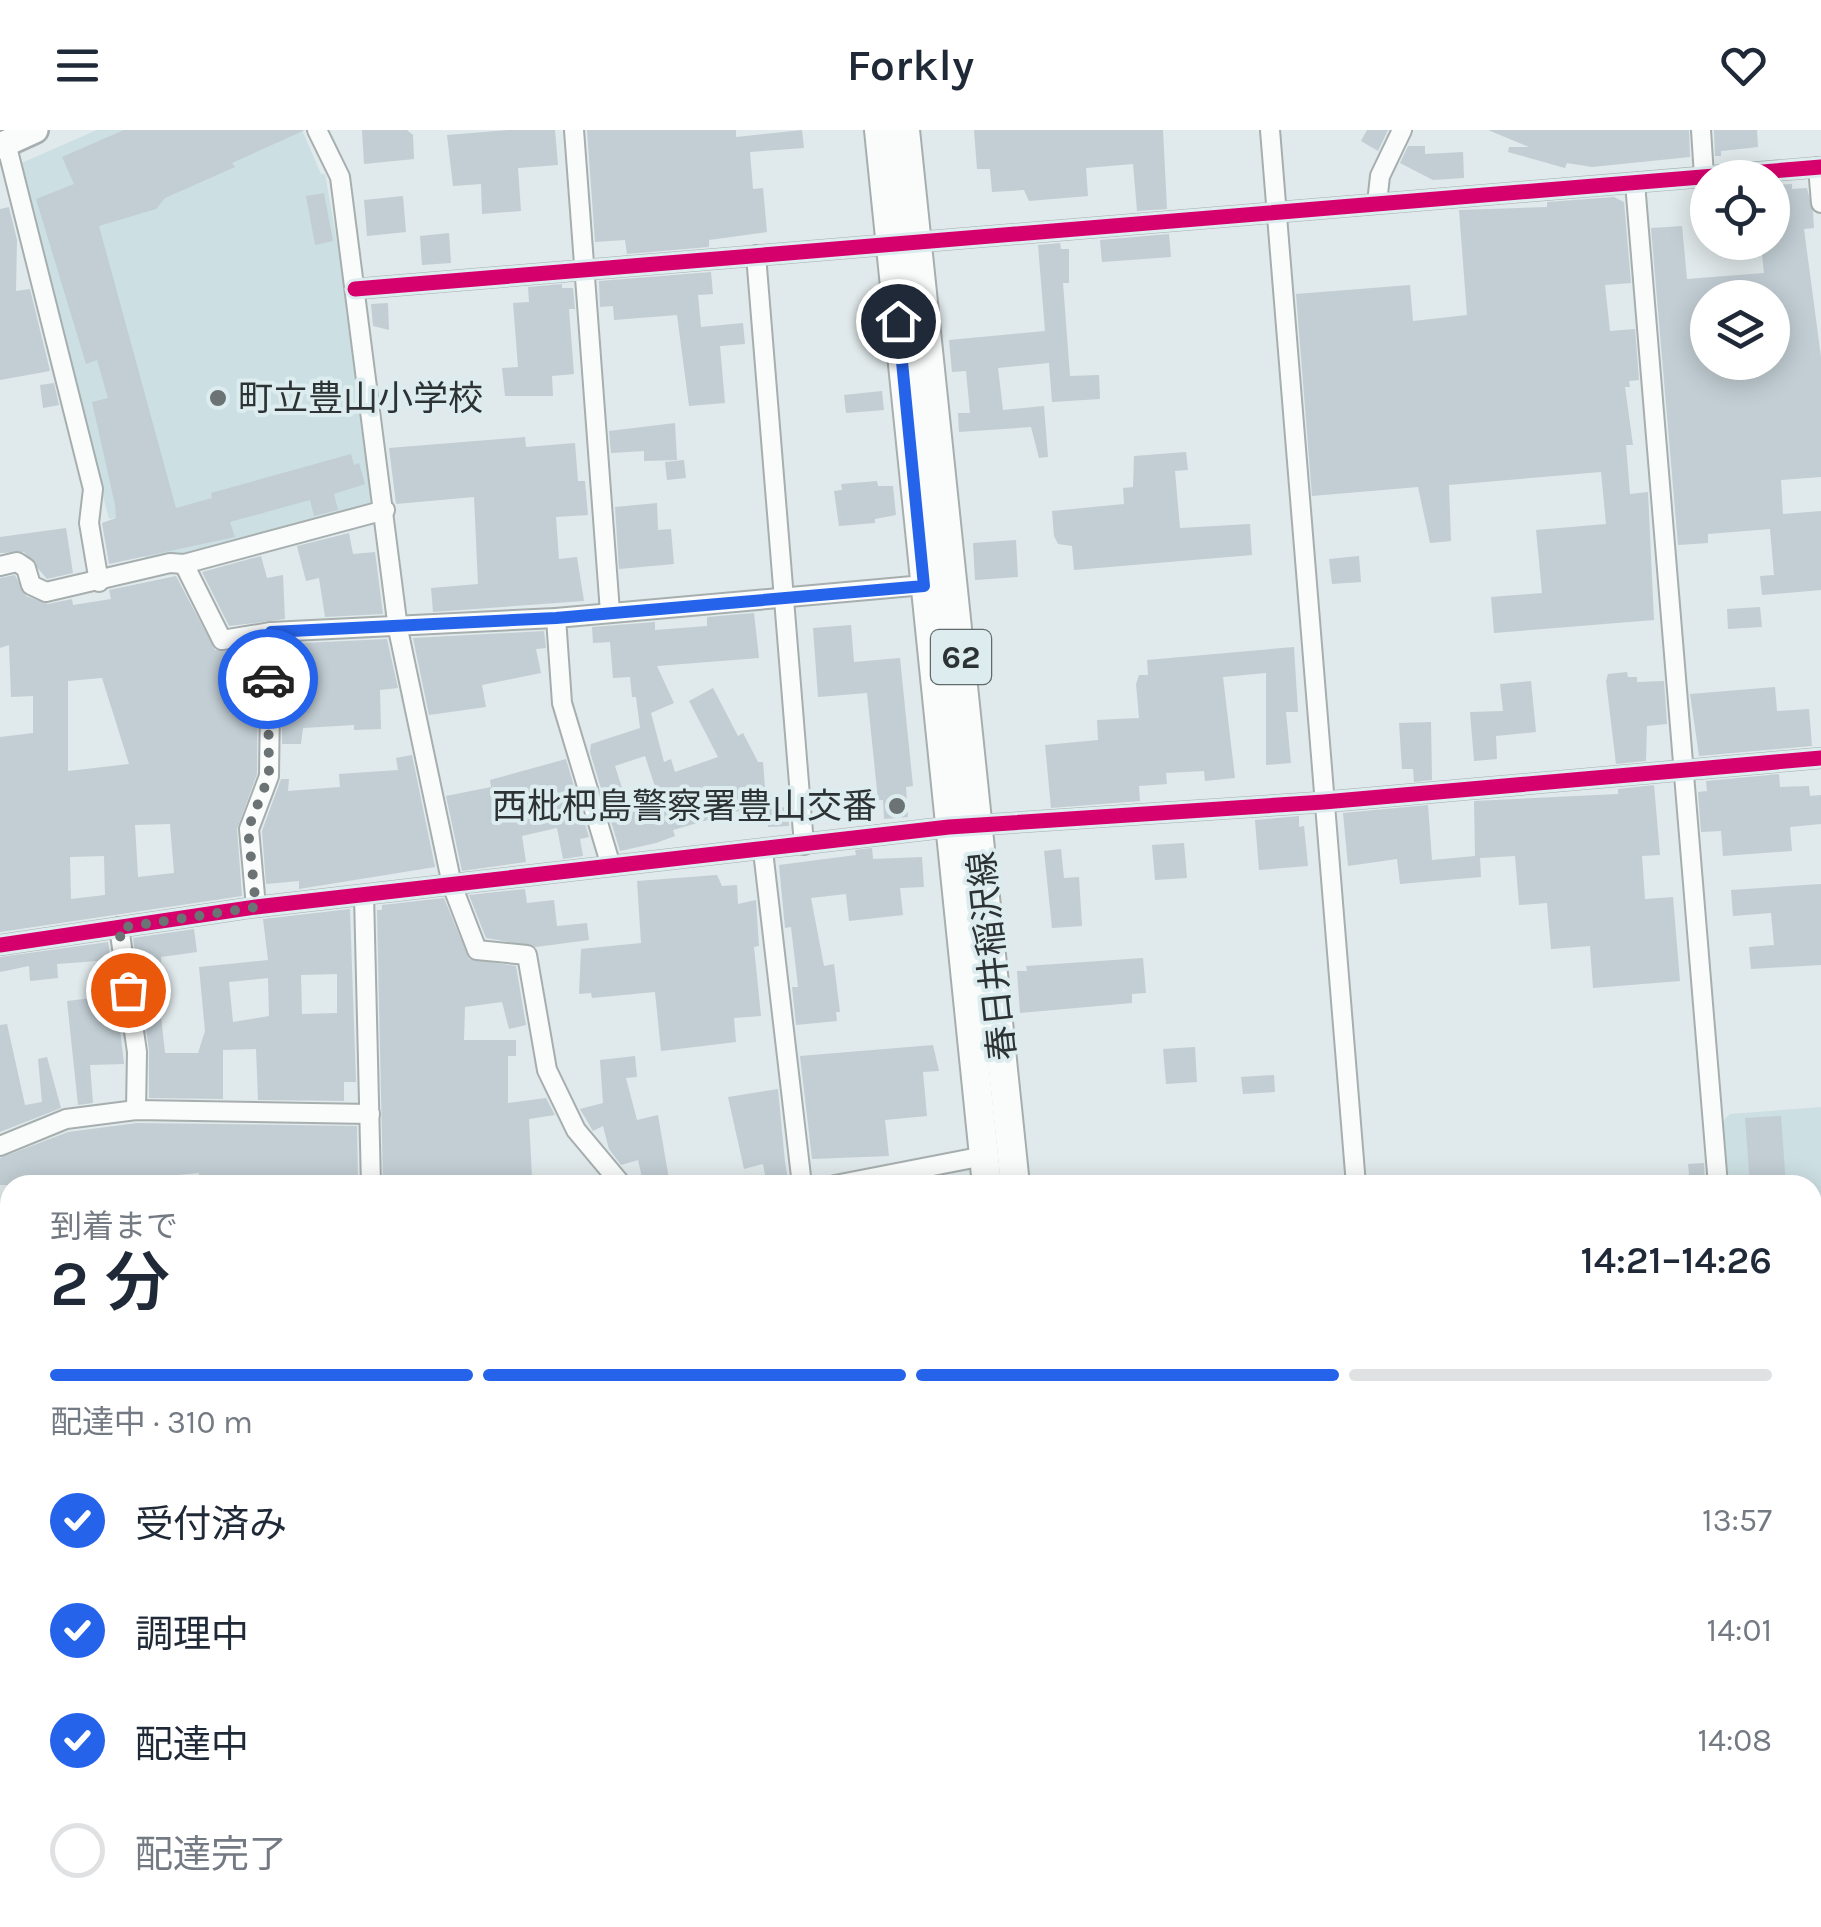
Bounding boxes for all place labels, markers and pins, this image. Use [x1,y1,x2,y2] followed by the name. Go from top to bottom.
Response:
[856,279,941,364] pin
[238,378,483,419] place label: 町立豊山小学校
[207,387,229,409] marker: 町立豊山小学校
[492,786,877,827] place label: 西枇杷島警察署豊山交番
[886,795,908,817] marker: 西枇杷島警察署豊山交番
[86,948,171,1033] pin

